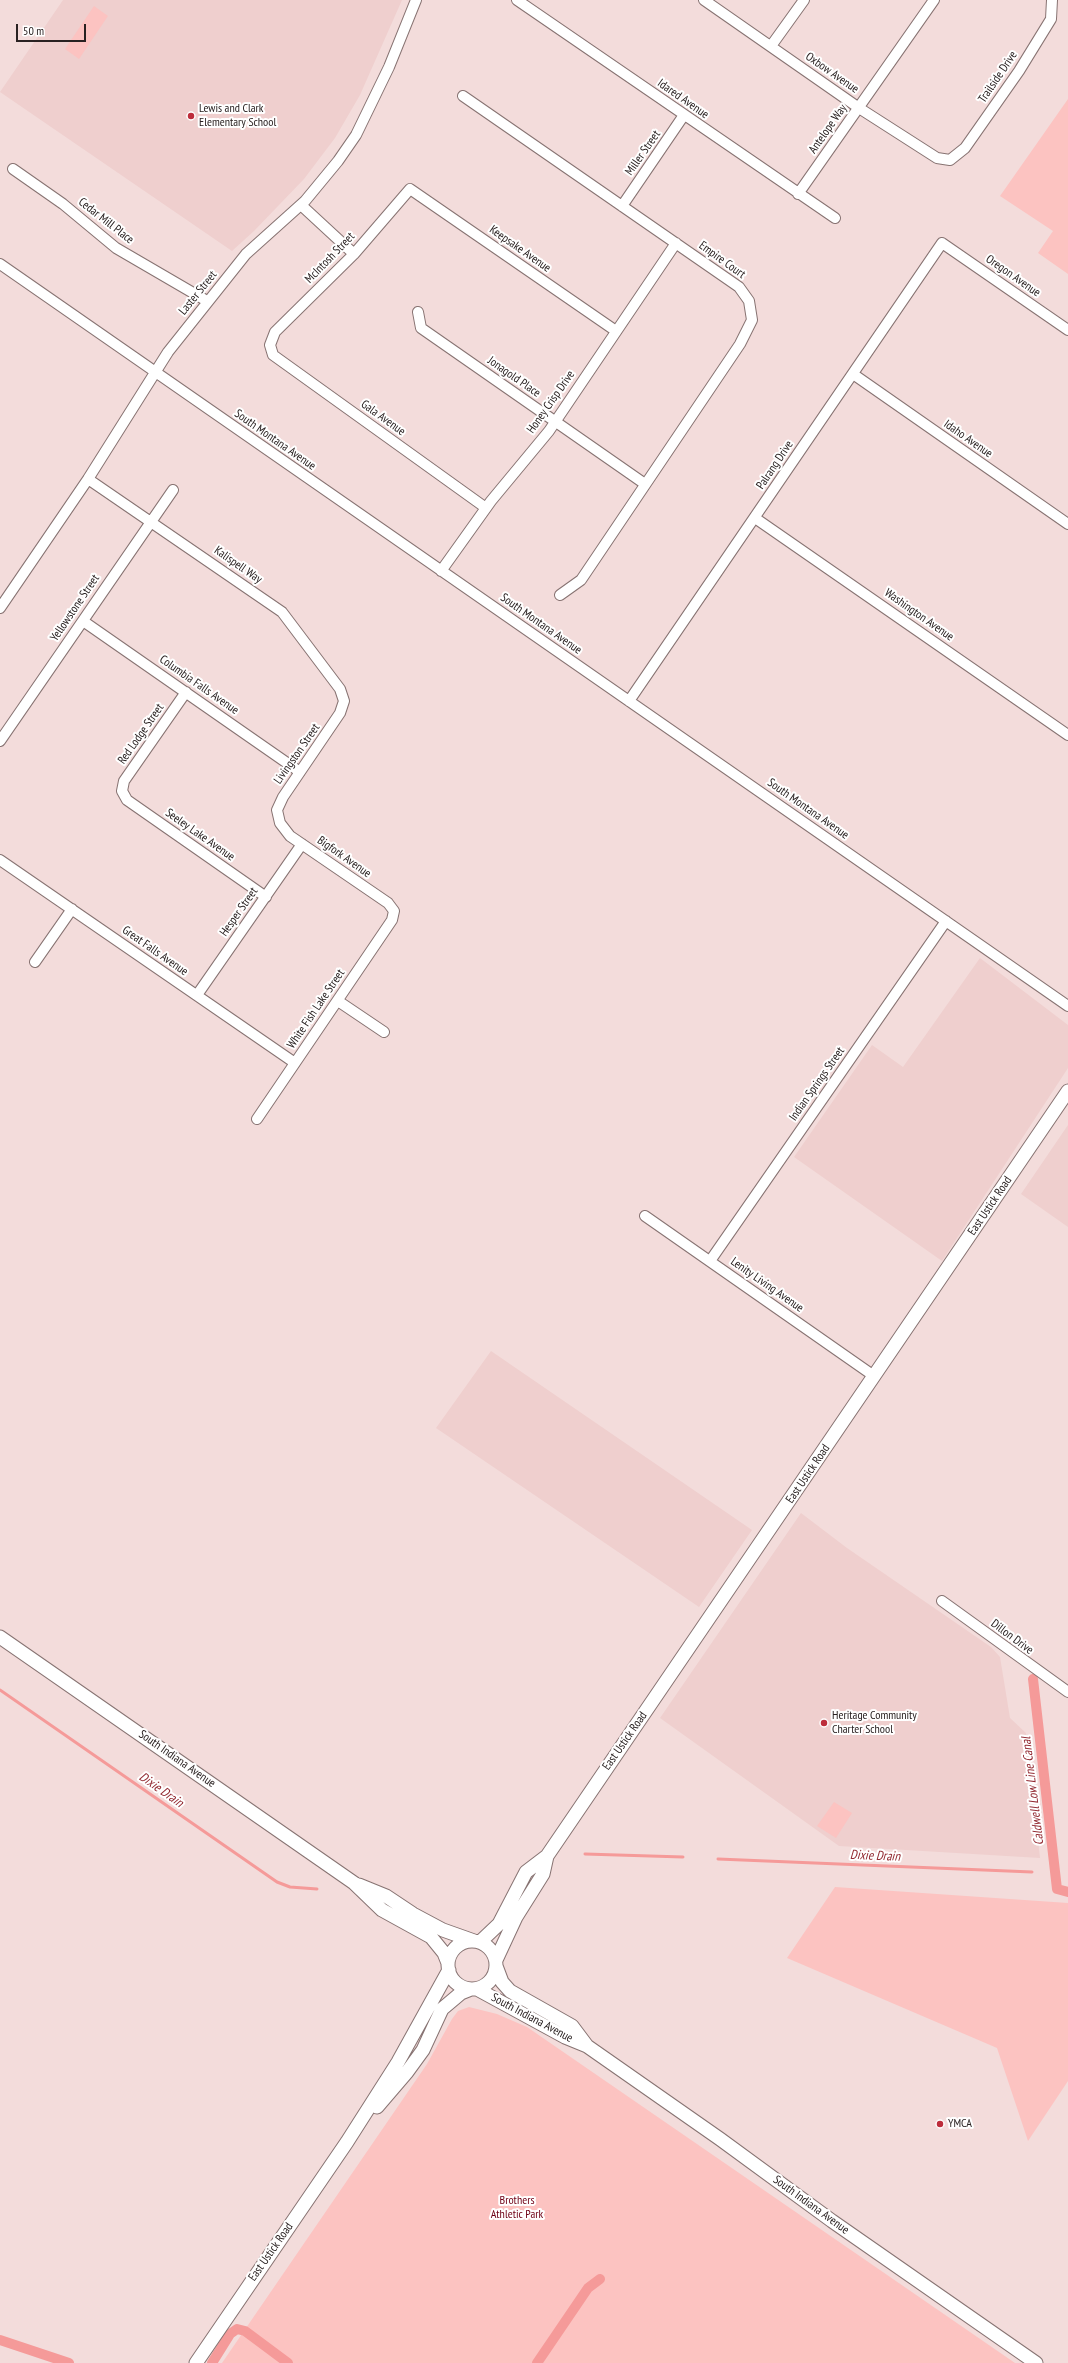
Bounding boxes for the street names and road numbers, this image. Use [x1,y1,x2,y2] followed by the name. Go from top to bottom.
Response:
[803,49,861,97] street label: Oxbow Avenue
[976,49,1020,105] street label: Trailside Drive
[655,76,711,122] street label: Idared Avenue
[806,102,850,156] street label: Antelope Way
[622,128,664,178] street label: Miller Street
[75,195,137,247] street label: Cedar Mill Place
[486,223,554,275] street label: Keepsake Avenue
[302,230,358,286] street label: McIntosh Street
[696,238,748,282] street label: Empire Court
[983,252,1043,300] street label: Oregon Avenue
[176,268,220,318] street label: Laster Street
[485,354,543,400] street label: Jonagold Place
[524,368,578,436] street label: Honey Crisp Drive
[358,397,408,439] street label: Gala Avenue
[232,407,318,473] street label: South Montana Avenue
[941,417,995,461] street label: Idaho Avenue
[753,438,797,492] street label: Palrang Drive
[211,543,265,587] street label: Kalispell Way
[47,572,103,644] street label: Yellowstone Street
[882,586,956,644] street label: Washington Avenue
[498,591,584,657] street label: South Montana Avenue
[157,652,241,718] street label: Columbia Falls Avenue
[115,701,167,767] street label: Red Lodge Street
[271,721,323,787] street label: Livingston Street
[765,776,851,842] street label: South Montana Avenue
[162,806,238,864] street label: Seeley Lake Avenue
[314,833,374,881] street label: Bigfork Avenue
[217,885,261,939] street label: Hesper Street
[119,923,191,979] street label: Great Falls Avenue
[284,967,348,1051] street label: White Fish Lake Street
[786,1044,848,1124] street label: Indian Springs Street
[965,1174,1015,1238] street label: East Ustick Road
[728,1255,806,1315] street label: Lenity Living Avenue
[783,1442,833,1506] street label: East Ustick Road
[988,1616,1036,1658] street label: Dillon Drive
[600,1709,650,1773] street label: East Ustick Road
[136,1727,218,1791] street label: South Indiana Avenue
[489,1990,575,2046] street label: South Indiana Avenue
[770,2173,852,2237] street label: South Indiana Avenue
[246,2220,296,2284] street label: East Ustick Road

